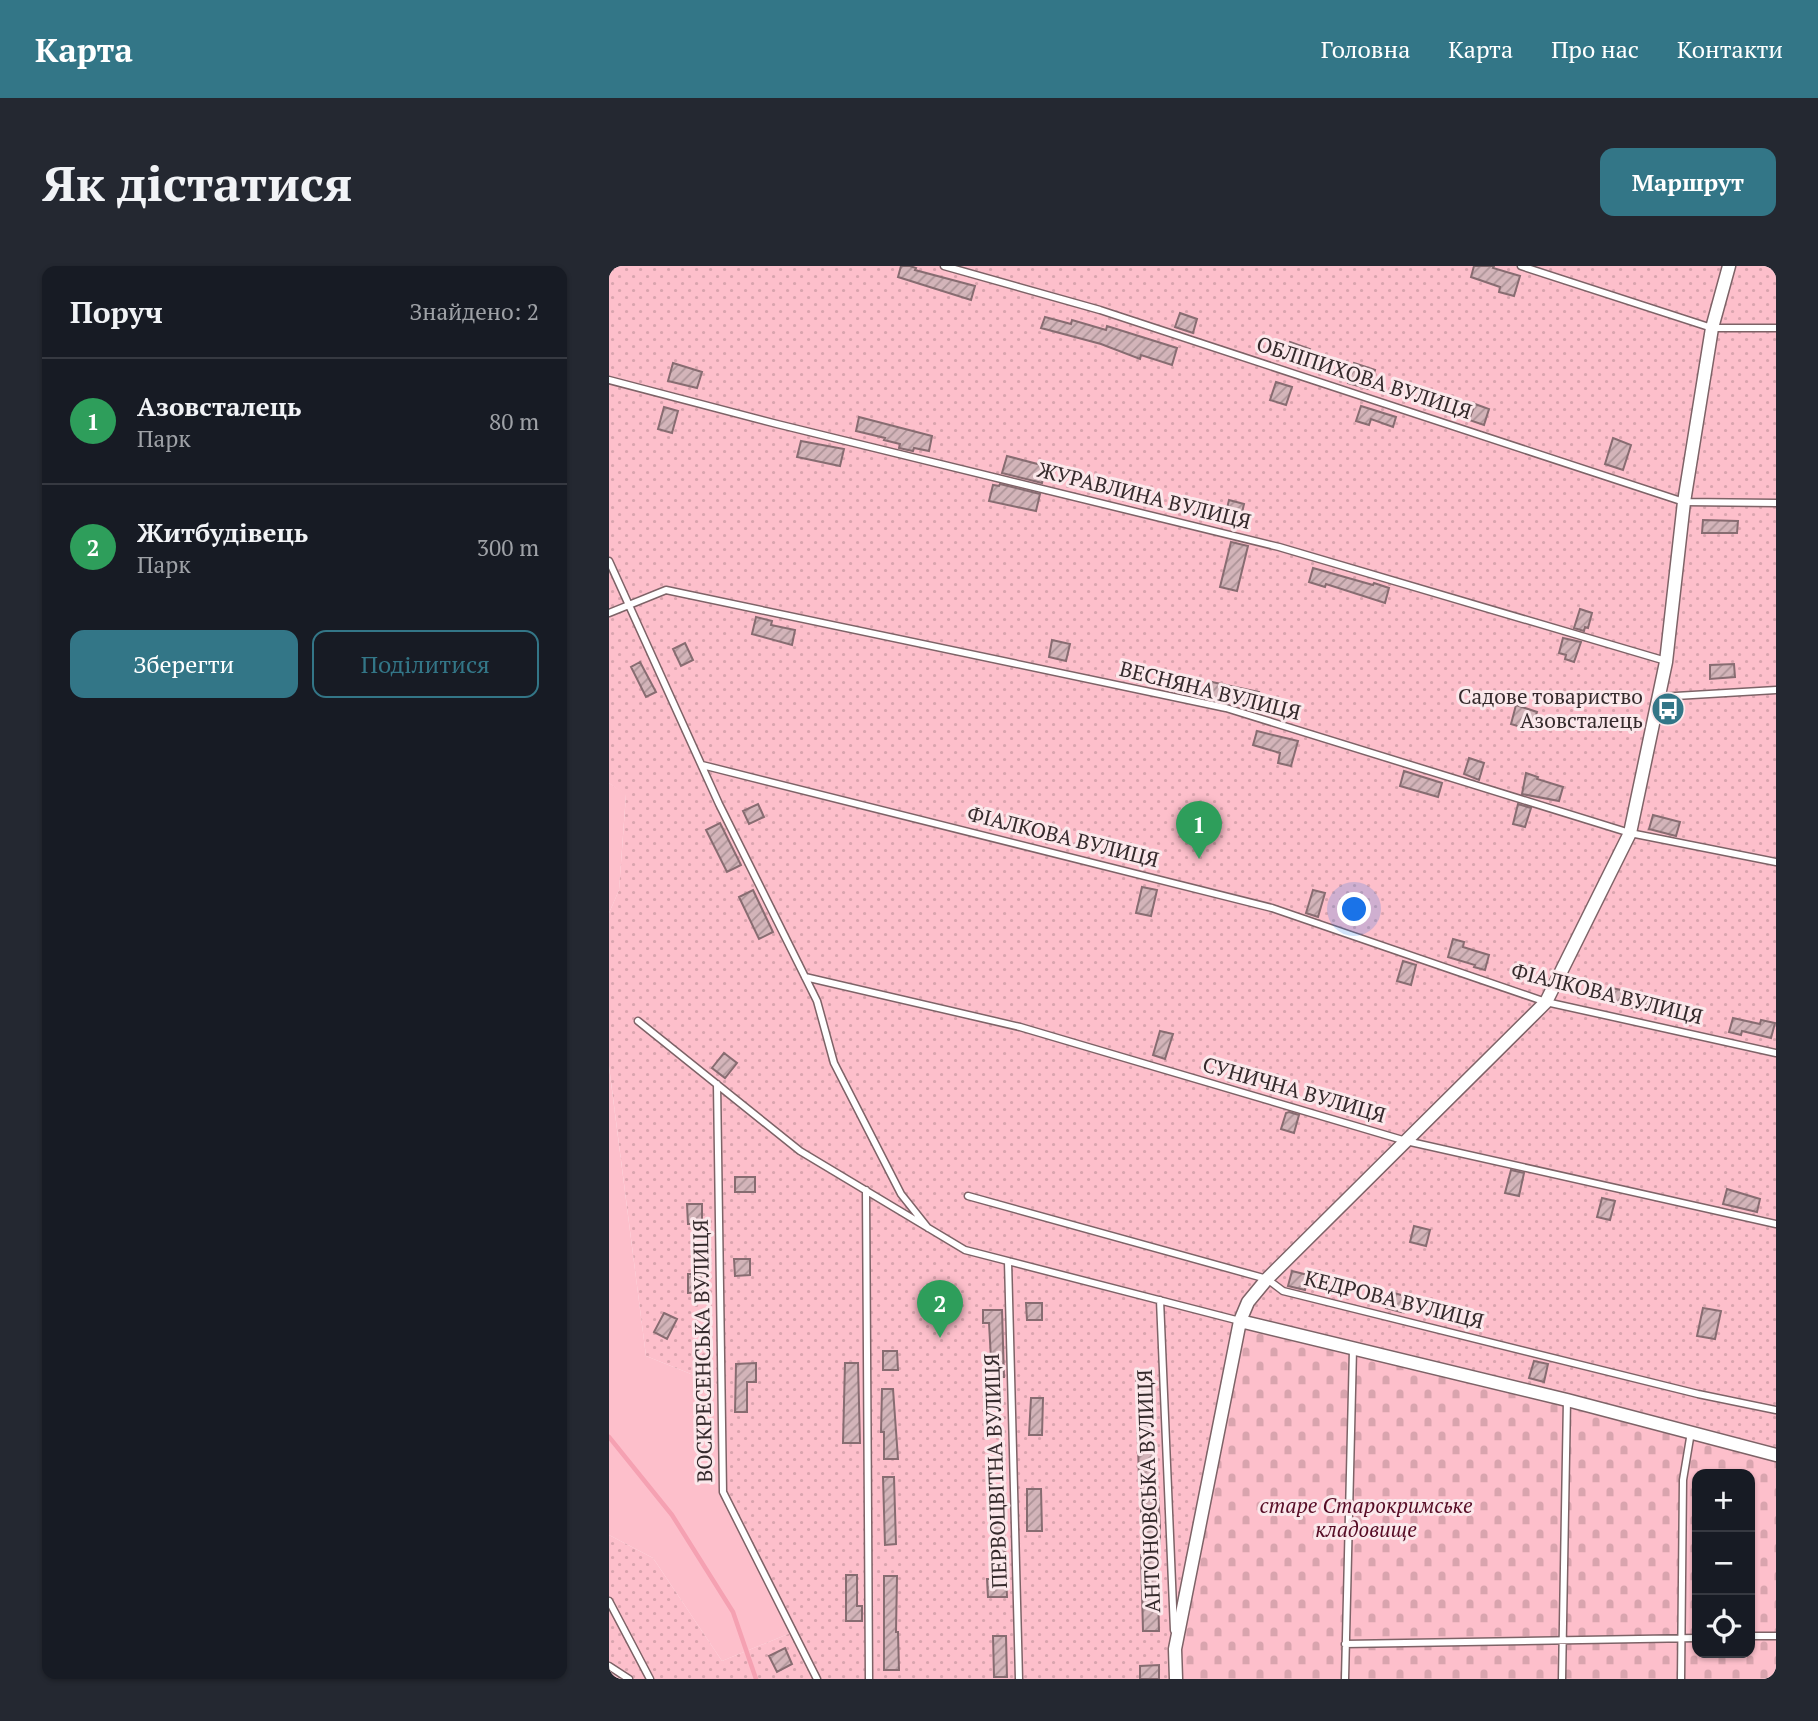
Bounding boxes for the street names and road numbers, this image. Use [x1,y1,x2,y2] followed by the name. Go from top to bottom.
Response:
[1253,329,1476,425] street label: ОБЛІПИХОВА ВУЛИЦЯ
[1035,455,1254,535] street label: ЖУРАВЛИНА ВУЛИЦЯ
[1117,654,1304,726] street label: ВЕСНЯНА ВУЛИЦЯ
[965,799,1162,873] street label: ФІАЛКОВА ВУЛИЦЯ
[1509,956,1706,1030] street label: ФІАЛКОВА ВУЛИЦЯ
[1199,1050,1389,1129] street label: СУНИЧНА ВУЛИЦЯ
[686,1219,718,1483] street label: ВОСКРЕСЕНСЬКА ВУЛИЦЯ
[1302,1263,1487,1335] street label: КЕДРОВА ВУЛИЦЯ
[977,1353,1013,1589] street label: ПЕРВОЦВІТНА ВУЛИЦЯ
[1130,1369,1166,1613] street label: АНТОНОВСЬКА ВУЛИЦЯ

